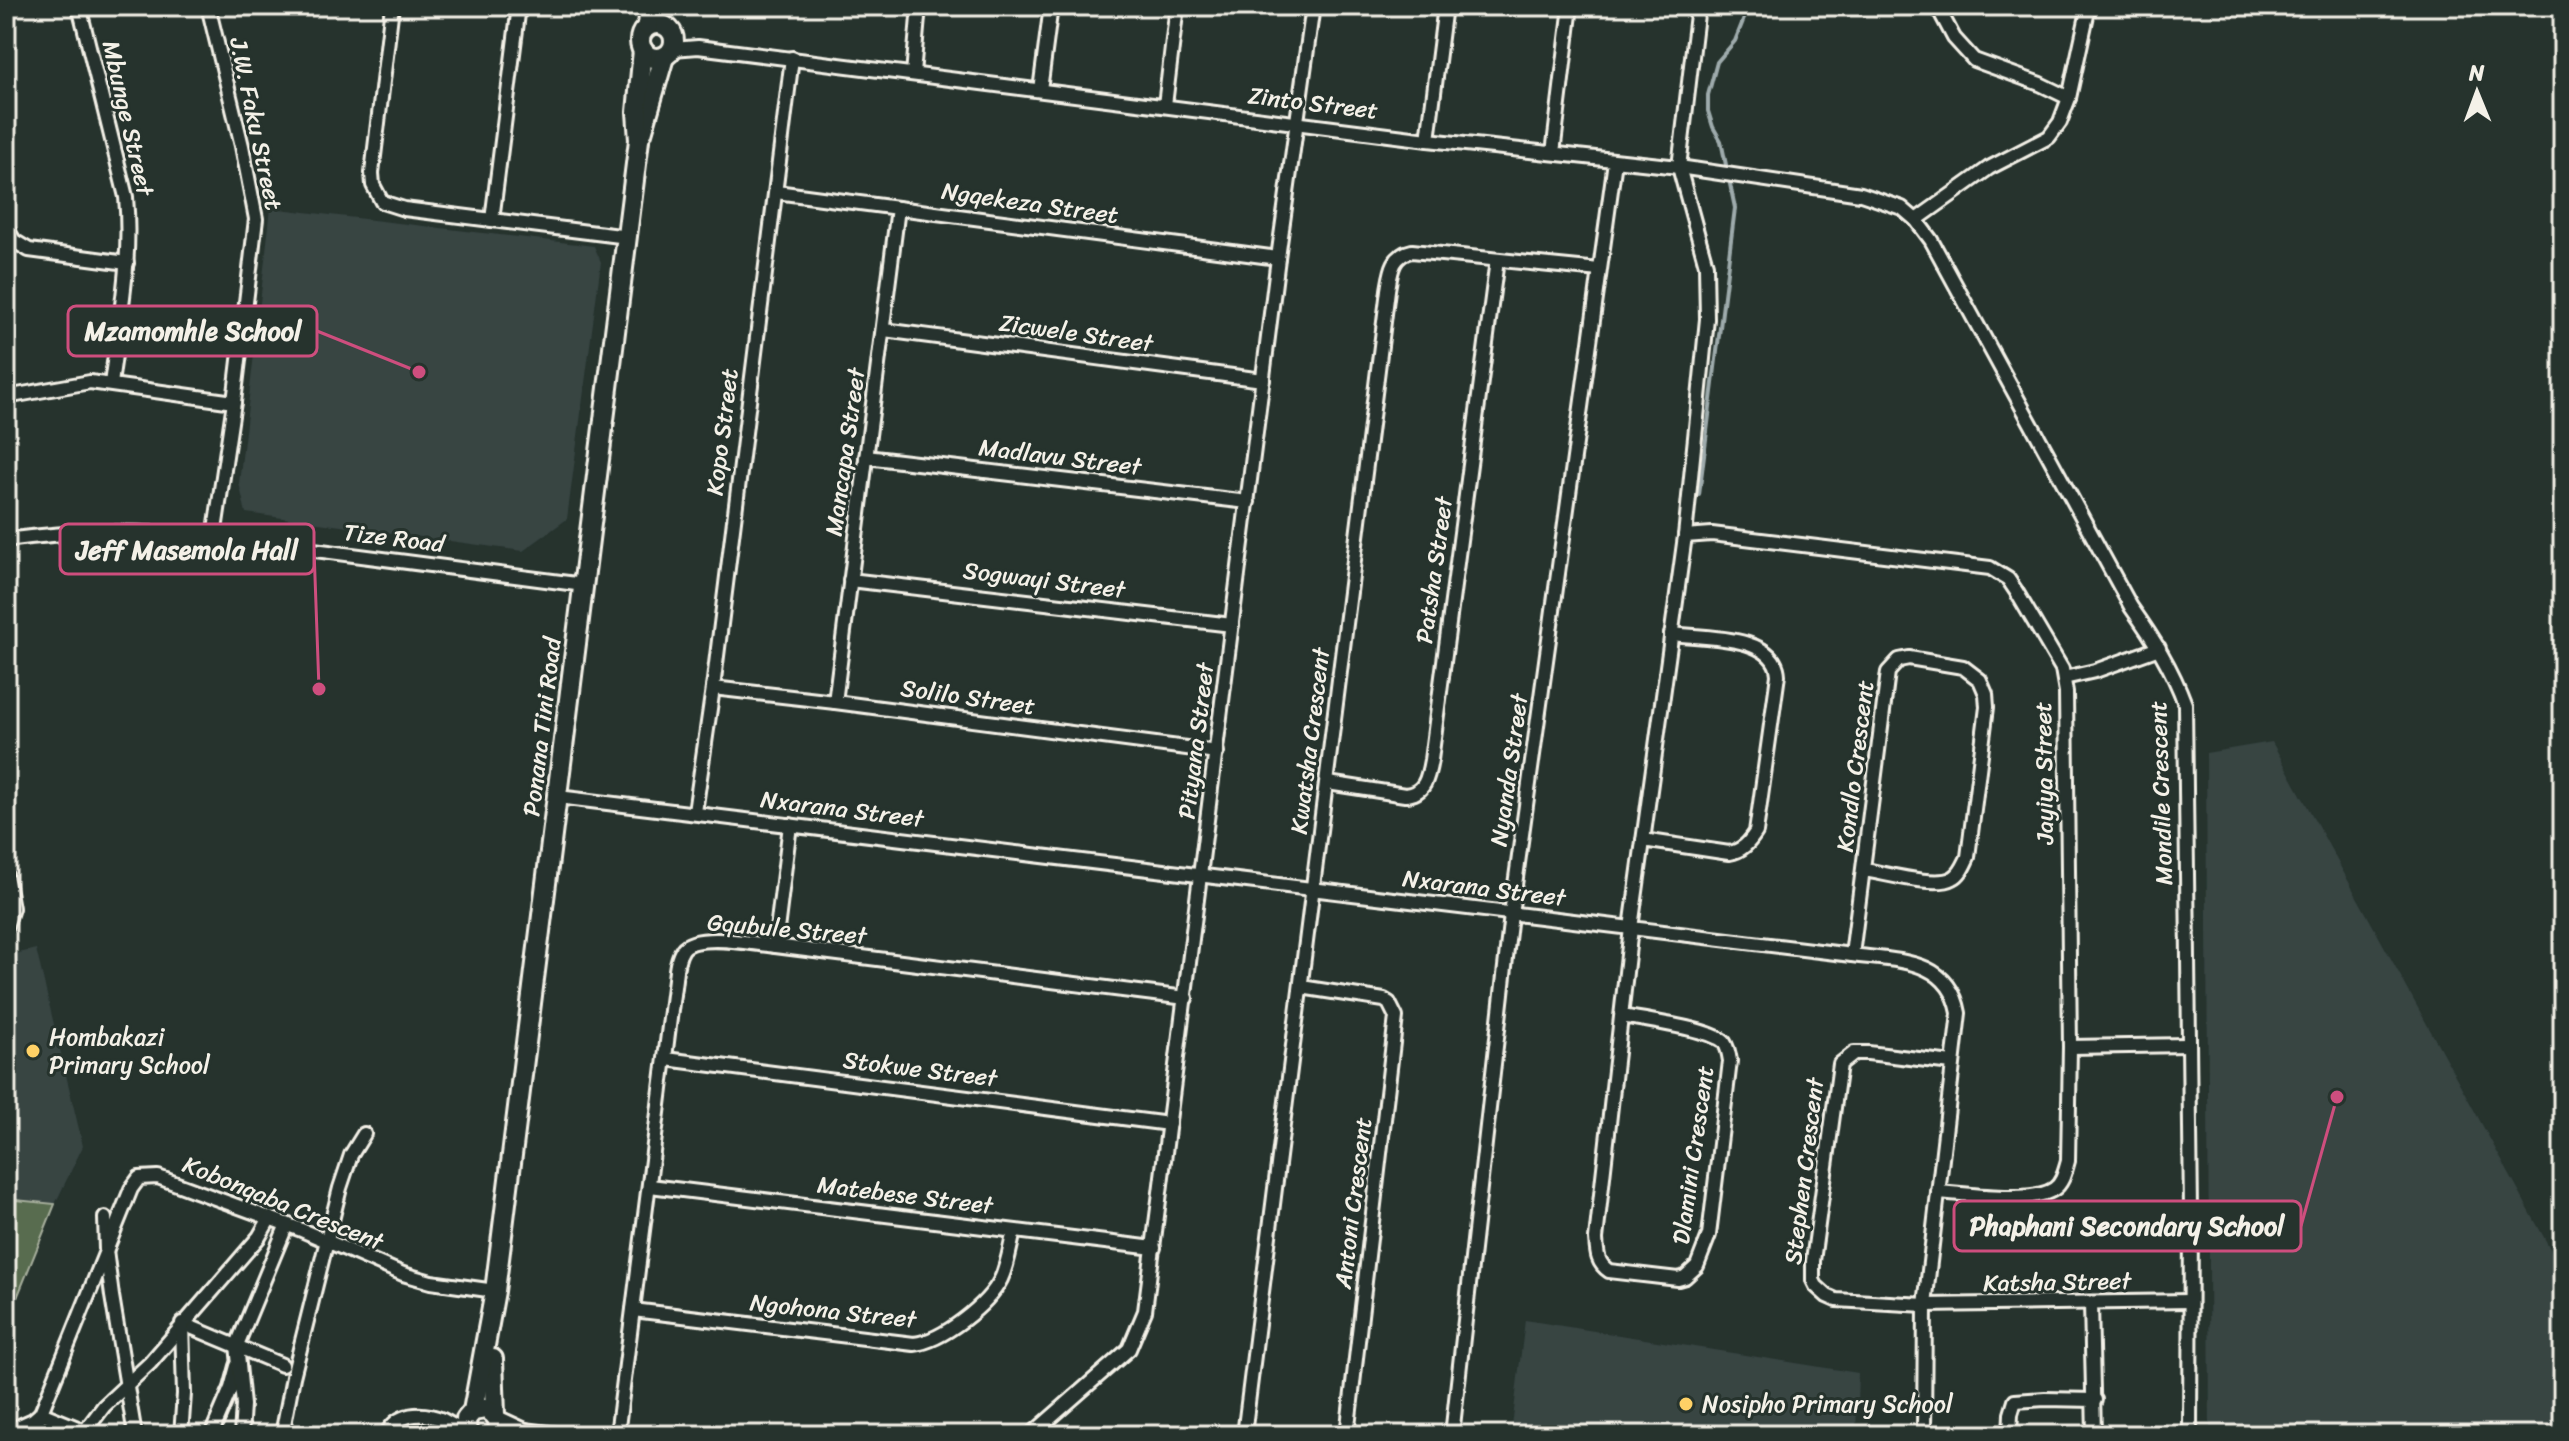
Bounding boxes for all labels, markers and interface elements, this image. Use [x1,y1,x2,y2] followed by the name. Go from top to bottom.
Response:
[217,33,295,214] street label: J.W. Faku Street
[90,36,167,201] street label: Mbunge Street
[2437,52,2517,132] north arrow
[2468,53,2485,92] text: N
[1246,74,1380,132] street label: Zinto Street
[939,170,1121,236] street label: Ngqekeza Street
[996,301,1157,365] street label: Zicwele Street
[68,306,317,356] callout: Mzamomhle School
[84,308,303,354] text: Mzamomhle School
[812,364,878,539] street label: Mancapa Street
[693,366,751,498] street label: Kopo Street
[976,426,1145,488] street label: Madlavu Street
[1403,492,1465,646] street label: Patsha Street
[341,511,448,565] street label: Tize Road
[60,524,314,574] callout: Jeff Masemola Hall
[74,527,299,573] text: Jeff Masemola Hall
[961,549,1129,611] street label: Sogwayi Street
[510,633,574,819] street label: Ponana Tini Road
[1278,644,1342,837] street label: Kwatsha Crescent
[1166,659,1227,822] street label: Pityana Street
[898,667,1038,727] street label: Solilo Street
[1824,678,1886,854] street label: Kondlo Crescent
[1477,690,1541,849] street label: Nyanda Street
[2137,700,2185,886] street label: Mondile Crescent
[2022,701,2066,846] street label: Jayiya Street
[758,778,927,840] street label: Nxarana Street
[1400,857,1569,919] street label: Nxarana Street
[706,901,870,957] street label: Gqubule Street
[49,1016,211,1086] place label: Hombakazi Primary School
[841,1039,1001,1099] street label: Stokwe Street
[24,1042,42,1060] marker: Hombakazi Primary School
[1660,1063,1726,1247] street label: Dlamini Crescent
[1772,1074,1836,1267] street label: Stephen Crescent
[1322,1115,1384,1292] street label: Antoni Crescent
[176,1144,391,1263] street label: Kobonqaba Crescent
[815,1163,996,1227] street label: Matebese Street
[1954,1201,2301,1251] callout: Phaphani Secondary School
[1969,1203,2286,1249] text: Phaphani Secondary School
[1983,1260,2133,1304] street label: Katsha Street
[748,1281,919,1341] street label: Ngohona Street
[1702,1383,1954,1425] place label: Nosipho Primary School
[1677,1395,1695,1413] marker: Nosipho Primary School

